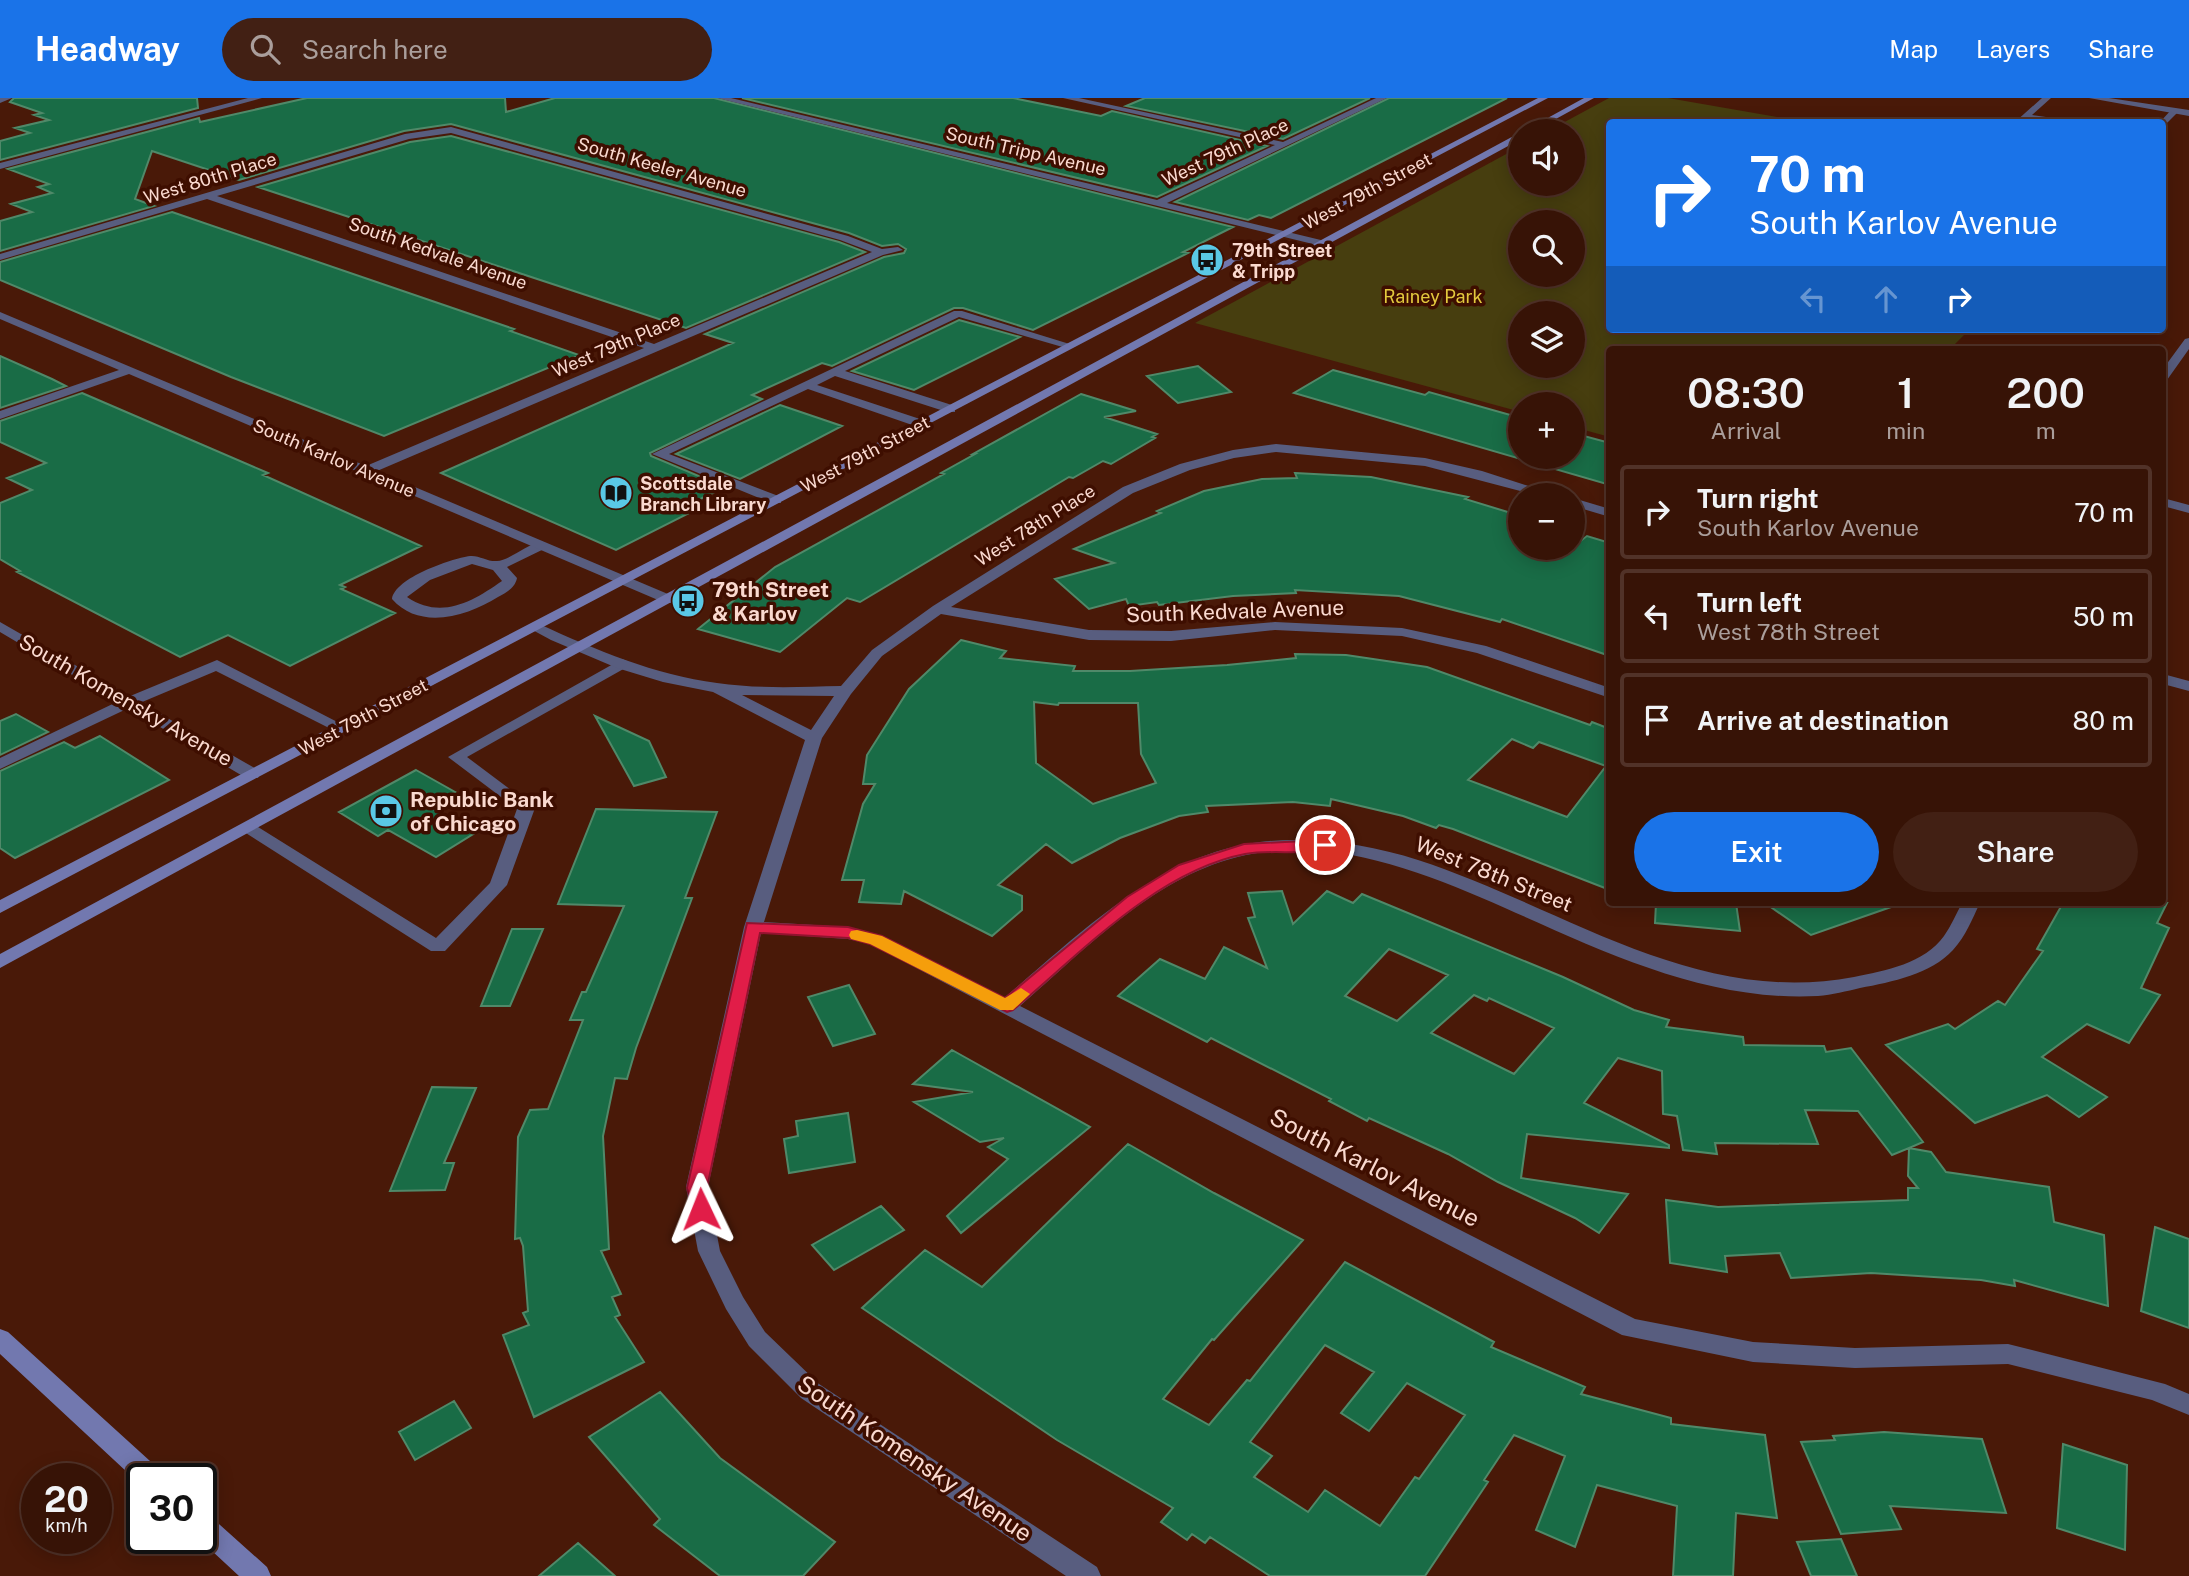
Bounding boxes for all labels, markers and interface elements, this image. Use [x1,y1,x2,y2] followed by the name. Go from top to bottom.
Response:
[222,18,712,81] search box
[35,30,180,68] text: Headway
[246,30,284,68] icon: search
[302,34,448,65] text: Search here
[1889,35,1938,63] text: Map
[1976,35,2050,63] text: Layers
[2088,35,2154,63] text: Share
[1159,114,1291,190] street label: West 79th Place
[1508,119,1585,560] map controls
[1508,119,1585,196] button: sound
[944,122,1108,180] street label: South Tripp Avenue
[575,133,749,201] street label: South Keeler Avenue
[1749,145,1866,203] text: 70 m
[1634,147,1725,238] icon: right
[141,148,279,208] street label: West 80th Place
[1299,148,1435,234] street label: West 79th Street
[1749,204,2058,241] text: South Karlov Avenue
[1508,210,1585,287] button: search
[346,213,530,293] street label: South Kedvale Avenue
[1232,240,1332,282] place label: 79th Street & Tripp
[1188,241,1226,279] bus stop icon: 79th Street & Tripp
[1794,280,1832,318] icon: left
[1867,280,1905,318] icon: ahead
[1940,280,1978,318] icon: right
[1383,286,1483,307] park label: Rainey Park
[1508,301,1585,378] button: layers
[549,309,683,381] street label: West 79th Place
[1687,368,1805,417] text: 08:30
[1897,368,1914,417] text: 1
[2006,368,2085,417] text: 200
[1508,392,1585,469] button: +
[797,411,933,497] street label: West 79th Street
[250,414,418,502] street label: South Karlov Avenue
[1711,417,1782,444] text: Arrival
[1886,417,1925,444] text: min
[2036,417,2056,444] text: m
[640,473,766,515] place label: Scottsdale Branch Library
[597,474,635,512] library icon: Scottsdale Branch Library
[971,480,1099,570] street label: West 78th Place
[1508,483,1585,560] button: −
[1697,483,1819,514] text: Turn right
[1638,493,1676,531] icon: right
[2074,497,2134,528] text: 70 m
[1697,514,1919,541] text: South Karlov Avenue
[712,577,829,626] place label: 79th Street & Karlov
[669,582,707,620] bus stop icon: 79th Street & Karlov
[1697,587,1802,618] text: Turn left
[1125,595,1345,627] street label: South Kedvale Avenue
[1638,597,1676,635] icon: left
[2073,601,2134,632] text: 50 m
[1697,618,1880,645] text: West 78th Street
[15,629,237,771] street label: South Komensky Avenue
[295,674,431,760] street label: West 79th Street
[1638,701,1676,739] icon: arrive
[1697,705,1949,736] text: Arrive at destination
[2073,705,2134,736] text: 80 m
[410,787,554,836] place label: Republic Bank of Chicago
[367,792,405,830] bank icon: Republic Bank of Chicago
[1634,812,1879,892] button: Exit
[1893,812,2138,892] button: Share
[1295,815,1355,875] pin
[1306,826,1344,864] icon: arrive
[1412,831,1576,917] street label: West 78th Street
[1265,1102,1485,1232] street label: South Karlov Avenue
[664,1172,738,1246] position arrow
[792,1369,1038,1547] street label: South Komensky Avenue
[126,1463,217,1554] speed limit sign: 30
[44,1479,89,1520] text: 20
[45,1515,88,1536] text: km/h

